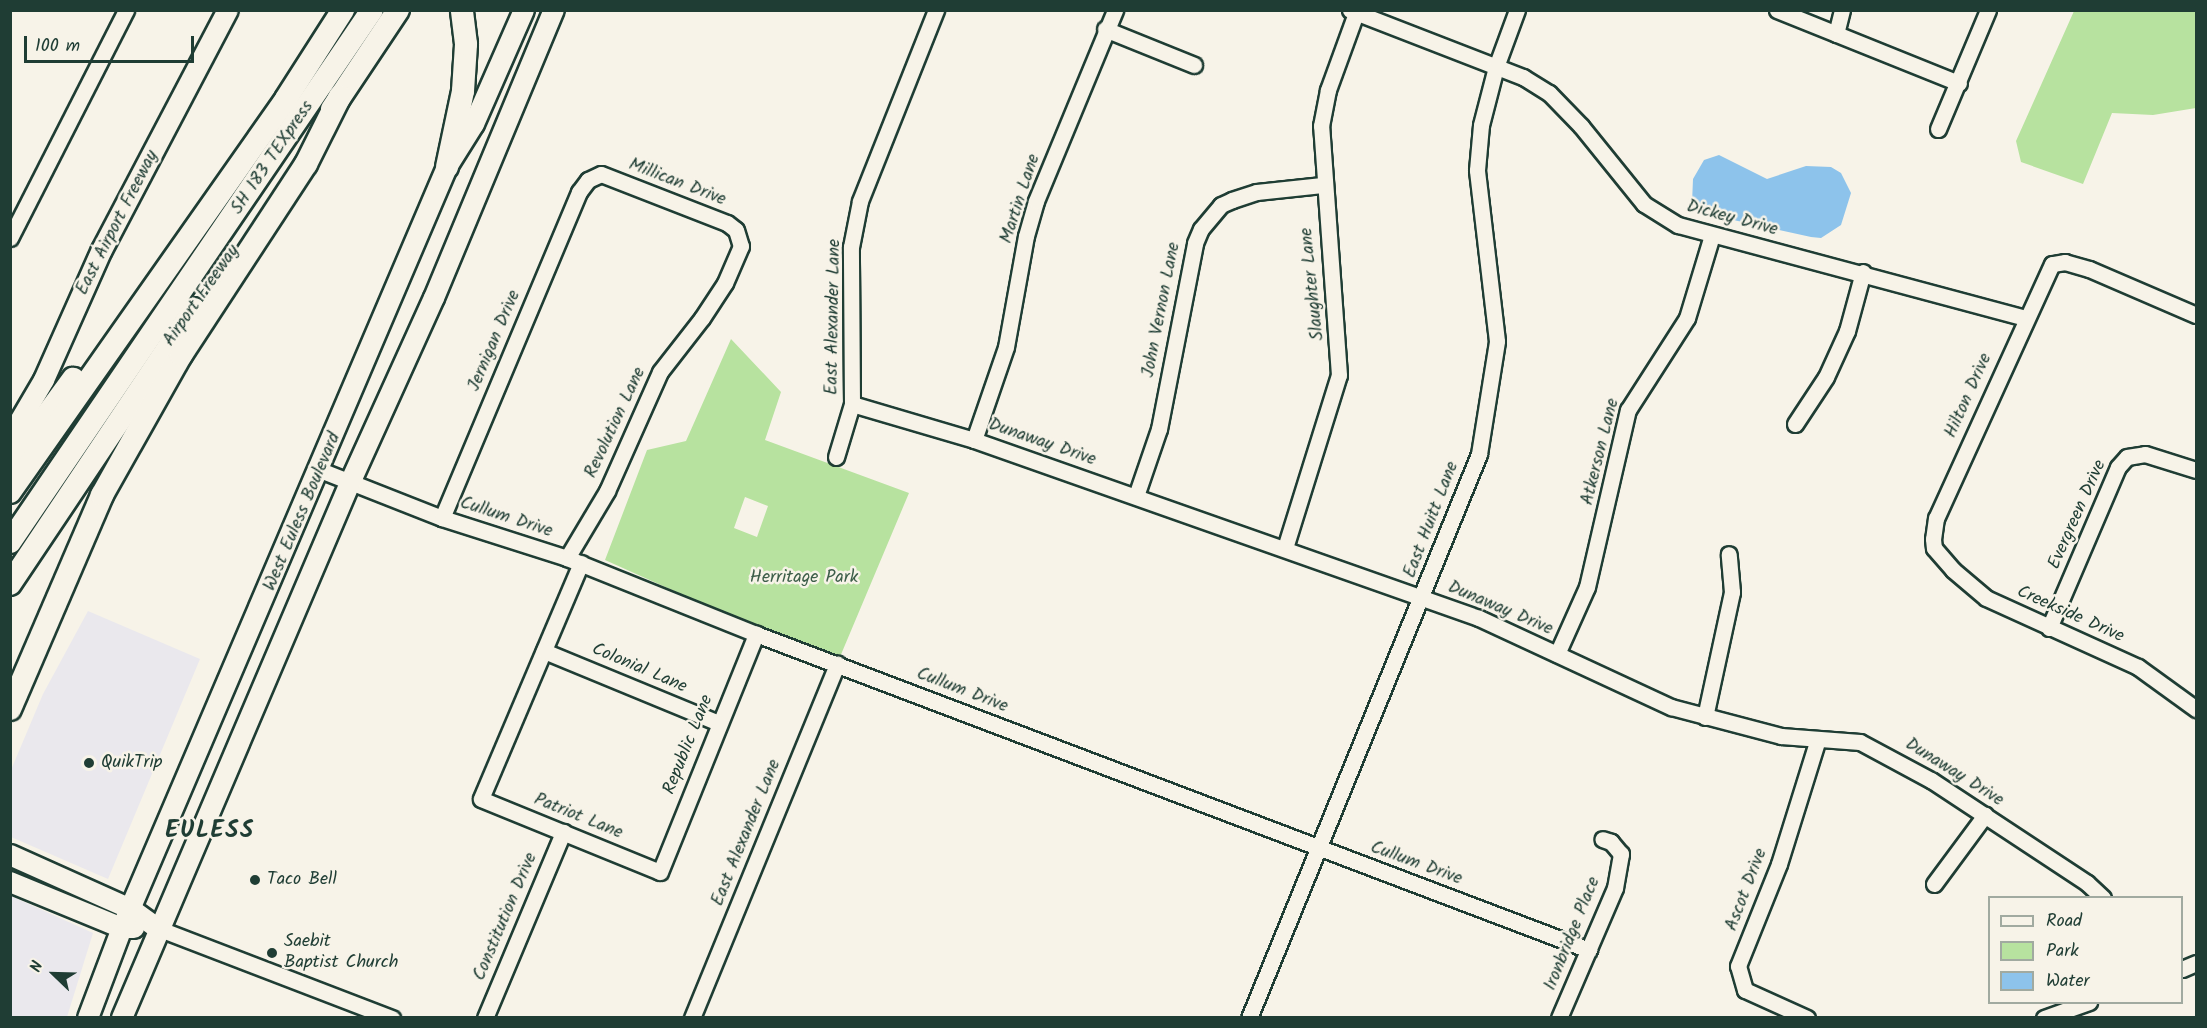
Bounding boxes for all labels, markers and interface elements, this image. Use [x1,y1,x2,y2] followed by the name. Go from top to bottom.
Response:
[27,24,196,62] scale bar
[35,32,80,61] text: 100 m
[227,97,319,219] street label: SH 183 TEXpress
[72,147,164,299] street label: East Airport Freeway
[996,152,1046,246] street label: Martin Lane
[625,155,729,211] street label: Millican Drive
[1684,196,1780,242] street label: Dickey Drive
[1296,226,1330,342] street label: Slaughter Lane
[822,239,846,395] street label: East Alexander Lane
[159,241,245,351] street label: Airport Freeway
[1138,241,1186,379] street label: John Vernon Lane
[464,287,526,395] street label: Jernigan Drive
[1941,350,1997,442] street label: Hilton Drive
[581,364,651,482] street label: Revolution Lane
[1577,397,1625,507] street label: Atkerson Lane
[986,415,1098,471] street label: Dunaway Drive
[260,430,346,594] street label: West Euless Boulevard
[2044,457,2112,573] street label: Evergreen Drive
[1400,459,1464,581] street label: East Huitt Lane
[457,493,555,543] street label: Cullum Drive
[750,567,858,589] park label: Herritage Park
[1444,577,1556,641] street label: Dunaway Drive
[2013,582,2127,648] street label: Creekside Drive
[588,639,690,699] street label: Colonial Lane
[913,664,1011,718] street label: Cullum Drive
[659,692,719,798] street label: Republic Lane
[1901,734,2007,812] street label: Dunaway Drive
[101,752,162,774] place label: QuikTrip
[82,756,96,770] marker: QuikTrip
[708,757,786,909] street label: East Alexander Lane
[531,789,625,845] street label: Patriot Lane
[165,817,255,845] district label: EULESS
[1367,837,1465,891] street label: Cullum Drive
[1721,846,1773,934] street label: Ascot Drive
[469,850,543,984] street label: Constitution Drive
[267,869,337,891] place label: Taco Bell
[248,873,262,887] marker: Taco Bell
[1540,874,1606,994] street label: Ironbridge Place
[1988,896,2183,1004] legend
[2046,907,2082,936] text: Road
[284,932,398,974] place label: Saebit Baptist Church
[2046,937,2079,966] text: Park
[24,944,84,1004] north arrow
[265,946,279,960] marker: Saebit Baptist Church
[23,957,50,976] text: N
[2046,967,2090,996] text: Water

